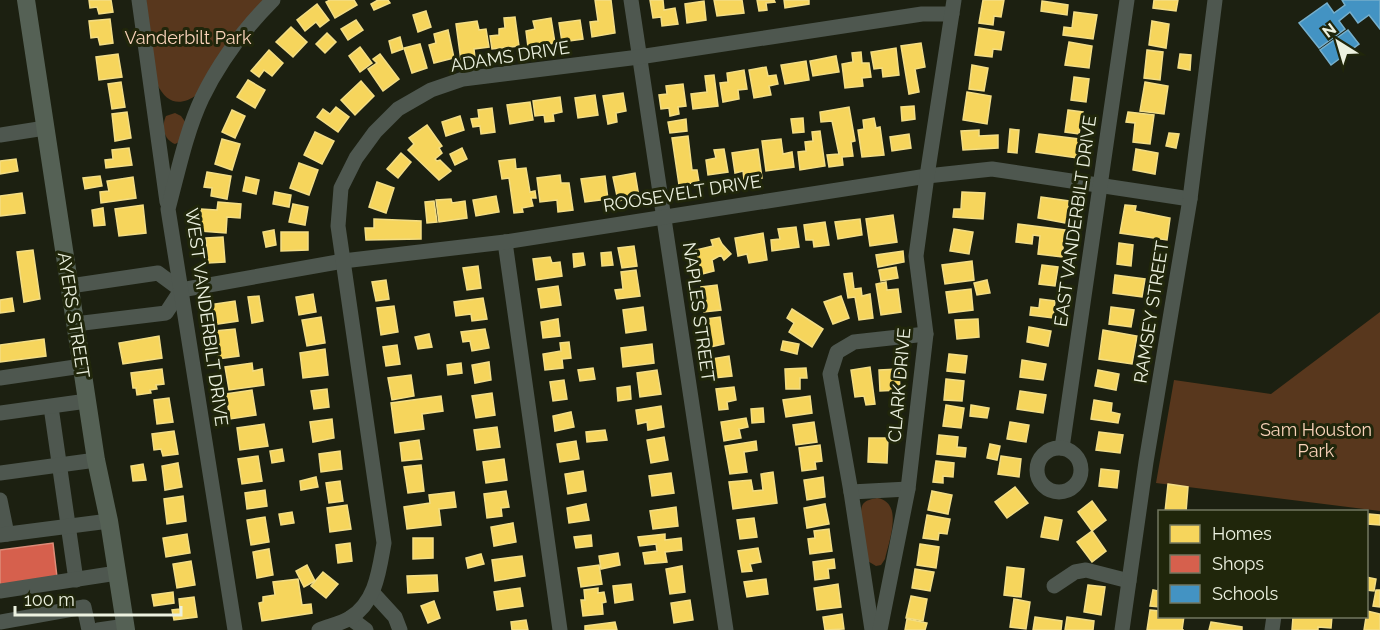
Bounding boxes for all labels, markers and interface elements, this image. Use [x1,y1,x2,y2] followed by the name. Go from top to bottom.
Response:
[1308,12,1368,72] north arrow
[1319,19,1340,42] text: N
[125,27,252,48] park label: Vanderbilt Park
[449,36,571,76] street label: ADAMS DRIVE
[1050,114,1100,328] street label: EAST VANDERBILT DRIVE
[602,170,763,216] street label: ROOSEVELT DRIVE
[181,207,233,427] street label: WEST VANDERBILT DRIVE
[1129,239,1173,385] street label: RAMSEY STREET
[679,241,719,383] street label: NAPLES STREET
[54,251,94,379] street label: AYERS STREET
[884,327,914,443] street label: CLARK DRIVE
[1260,419,1372,461] park label: Sam Houston Park
[1158,510,1368,618] legend
[1212,523,1272,544] text: Homes
[1212,553,1264,574] text: Shops
[15,579,182,617] scale bar
[1212,583,1279,604] text: Schools
[24,589,75,610] text: 100 m

